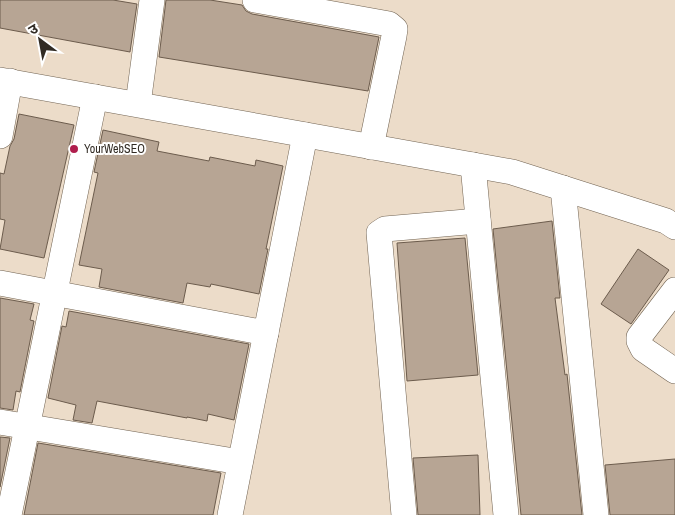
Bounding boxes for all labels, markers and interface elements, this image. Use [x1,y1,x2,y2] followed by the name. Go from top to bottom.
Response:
[15,15,65,65] north arrow
[25,19,42,39] text: उ
[84,141,145,157] place label: YourWebSEO
[68,143,80,155] marker: YourWebSEO

